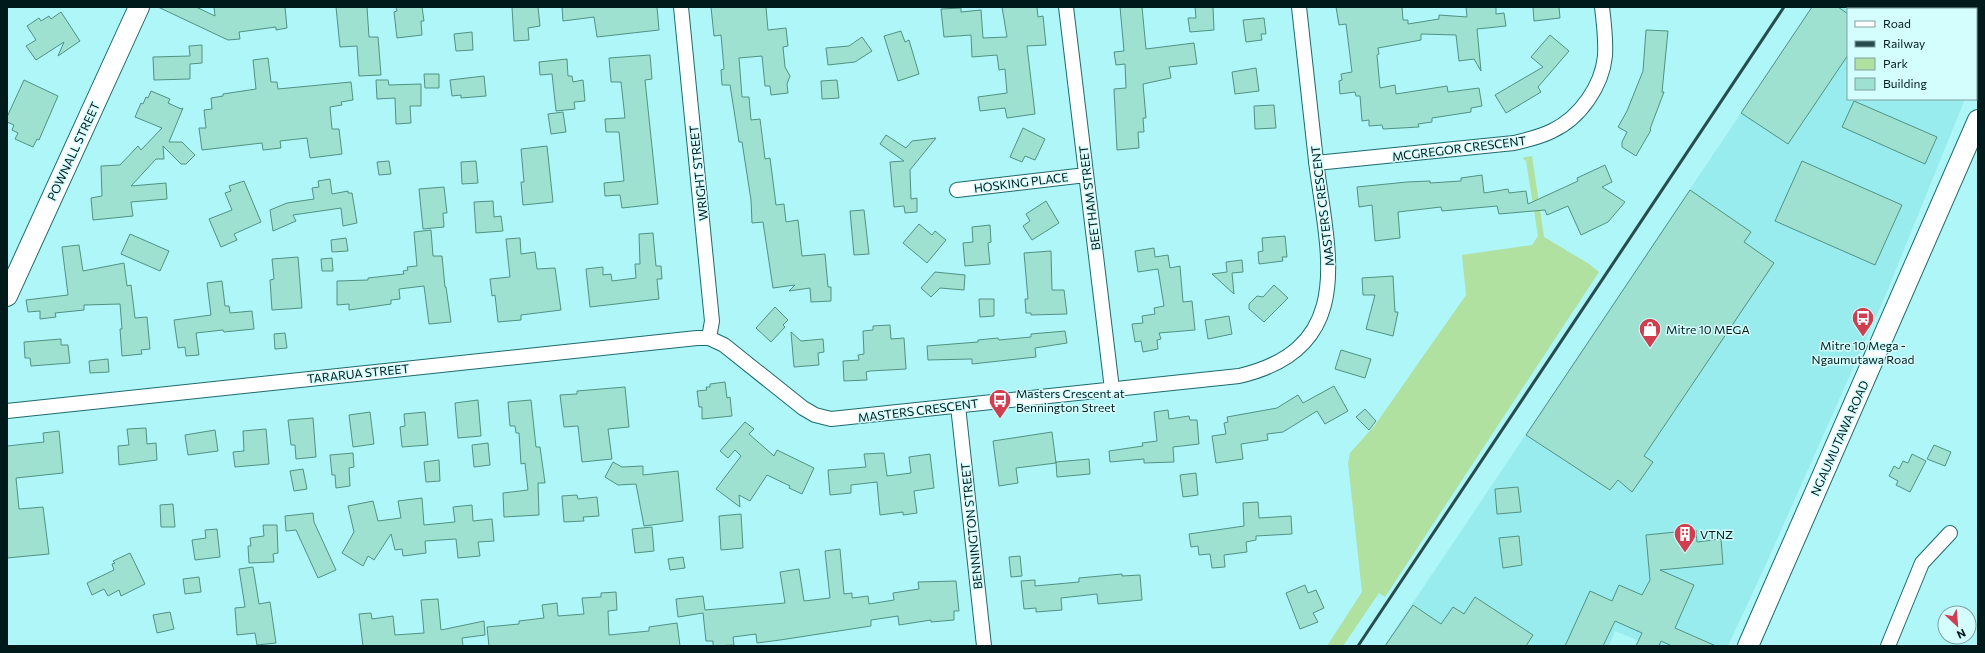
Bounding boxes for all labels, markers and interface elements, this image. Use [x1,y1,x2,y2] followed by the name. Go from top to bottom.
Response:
[1847,8,1977,100] legend
[1883,16,1911,30] text: Road
[1883,36,1925,50] text: Railway
[1883,56,1909,70] text: Park
[1883,76,1927,90] text: Building
[44,99,102,203] street label: POWNALL STREET
[686,124,710,221] street label: WRIGHT STREET
[1391,133,1527,163] street label: MCGREGOR CRESCENT
[1076,145,1102,251] street label: BEETHAM STREET
[1308,145,1336,267] street label: MASTERS CRESCENT
[973,169,1069,195] street label: HOSKING PLACE
[1850,305,1876,338] bus stop icon: Mitre 10 Mega - Ngaumutawa Road
[1637,316,1663,349] shop icon: Mitre 10 MEGA
[1666,322,1750,336] place label: Mitre 10 MEGA
[1812,338,1914,366] place label: Mitre 10 Mega - Ngaumutawa Road
[306,361,410,385] street label: TARARUA STREET
[1807,378,1871,498] street label: NGAUMUTAWA ROAD
[1016,386,1125,414] place label: Masters Crescent at Bennington Street
[987,387,1013,420] bus stop icon: Masters Crescent at Bennington Street
[857,396,979,424] street label: MASTERS CRESCENT
[957,462,985,590] street label: BENNINGTON STREET
[1672,521,1698,554] building icon: VTNZ
[1700,527,1733,541] place label: VTNZ
[1937,605,1977,645] north arrow
[1955,627,1968,642] text: N

